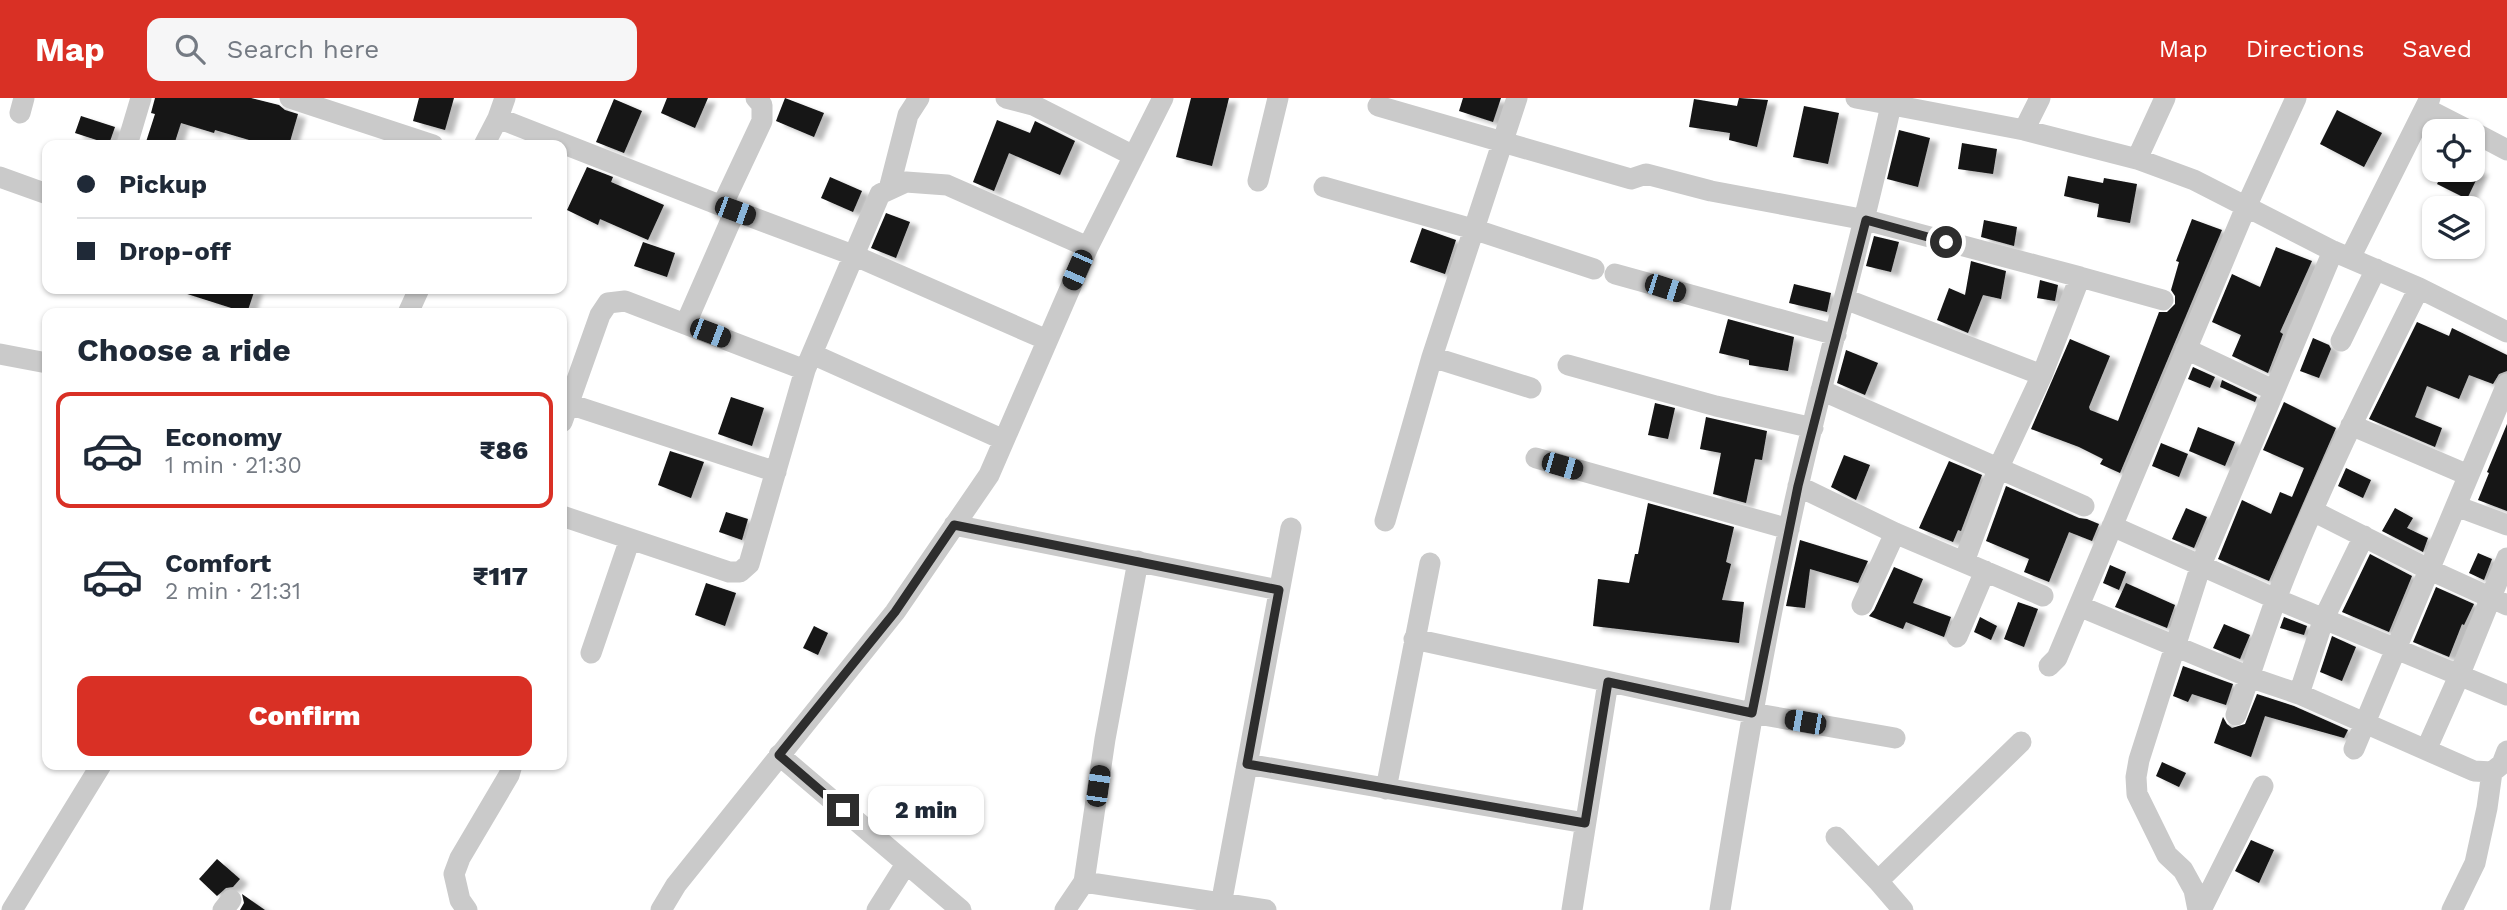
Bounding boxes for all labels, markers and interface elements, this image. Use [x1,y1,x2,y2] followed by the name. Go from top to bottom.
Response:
[147,18,637,81] search box
[35,30,105,69] text: Map
[171,30,209,68] icon: search
[227,34,379,64] text: Search here
[2159,35,2208,63] text: Map
[2246,35,2364,63] text: Directions
[2402,35,2472,63] text: Saved
[2422,119,2485,259] map controls
[2422,119,2485,182] button: locate
[119,169,207,199] text: Pickup
[712,194,759,228] car
[2422,196,2485,259] button: layers
[1930,226,1962,258] route start
[119,236,231,266] text: Drop-off
[1059,247,1096,293] car
[1642,272,1689,304] car
[687,316,734,350] car
[77,331,291,369] text: Choose a ride
[81,419,144,482] icon: car
[165,422,282,452] text: Economy
[479,435,528,465] text: ₹86
[1539,450,1586,482] car
[165,452,302,479] text: 1 min · 21:30
[81,545,144,608] icon: car
[165,548,271,578] text: Comfort
[473,561,528,591] text: ₹117
[165,578,301,605] text: 2 min · 21:31
[77,676,532,756] button: Confirm
[1783,708,1828,736] car
[1085,764,1112,808] car
[868,786,983,834] callout: 2 min
[827,794,859,826] route end
[895,797,957,824] text: 2 min

